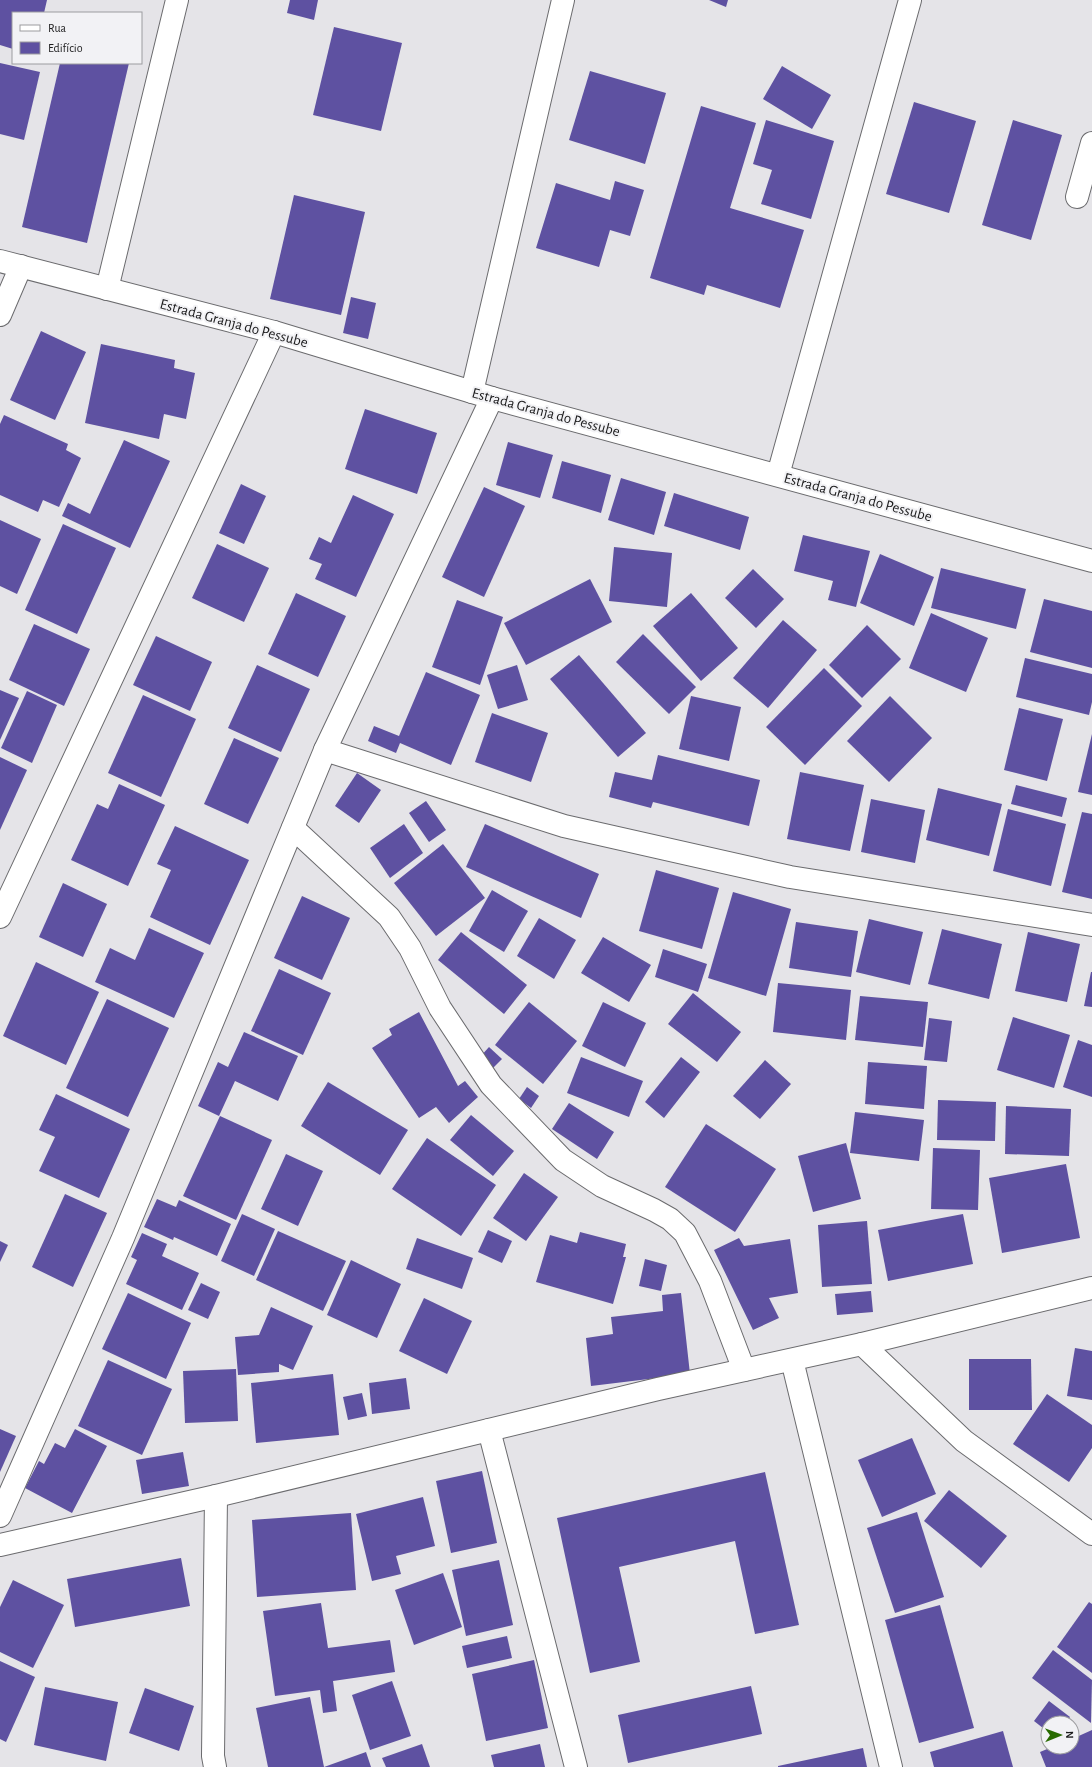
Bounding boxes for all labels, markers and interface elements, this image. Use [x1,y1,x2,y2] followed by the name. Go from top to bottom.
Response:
[12,12,142,64] legend
[48,22,67,34] text: Rua
[48,42,83,54] text: Edifício
[158,296,310,351] street label: Estrada Granja do Pessube
[470,385,622,440] street label: Estrada Granja do Pessube
[782,470,934,525] street label: Estrada Granja do Pessube
[1040,1715,1080,1755] north arrow
[1064,1731,1075,1739] text: N

